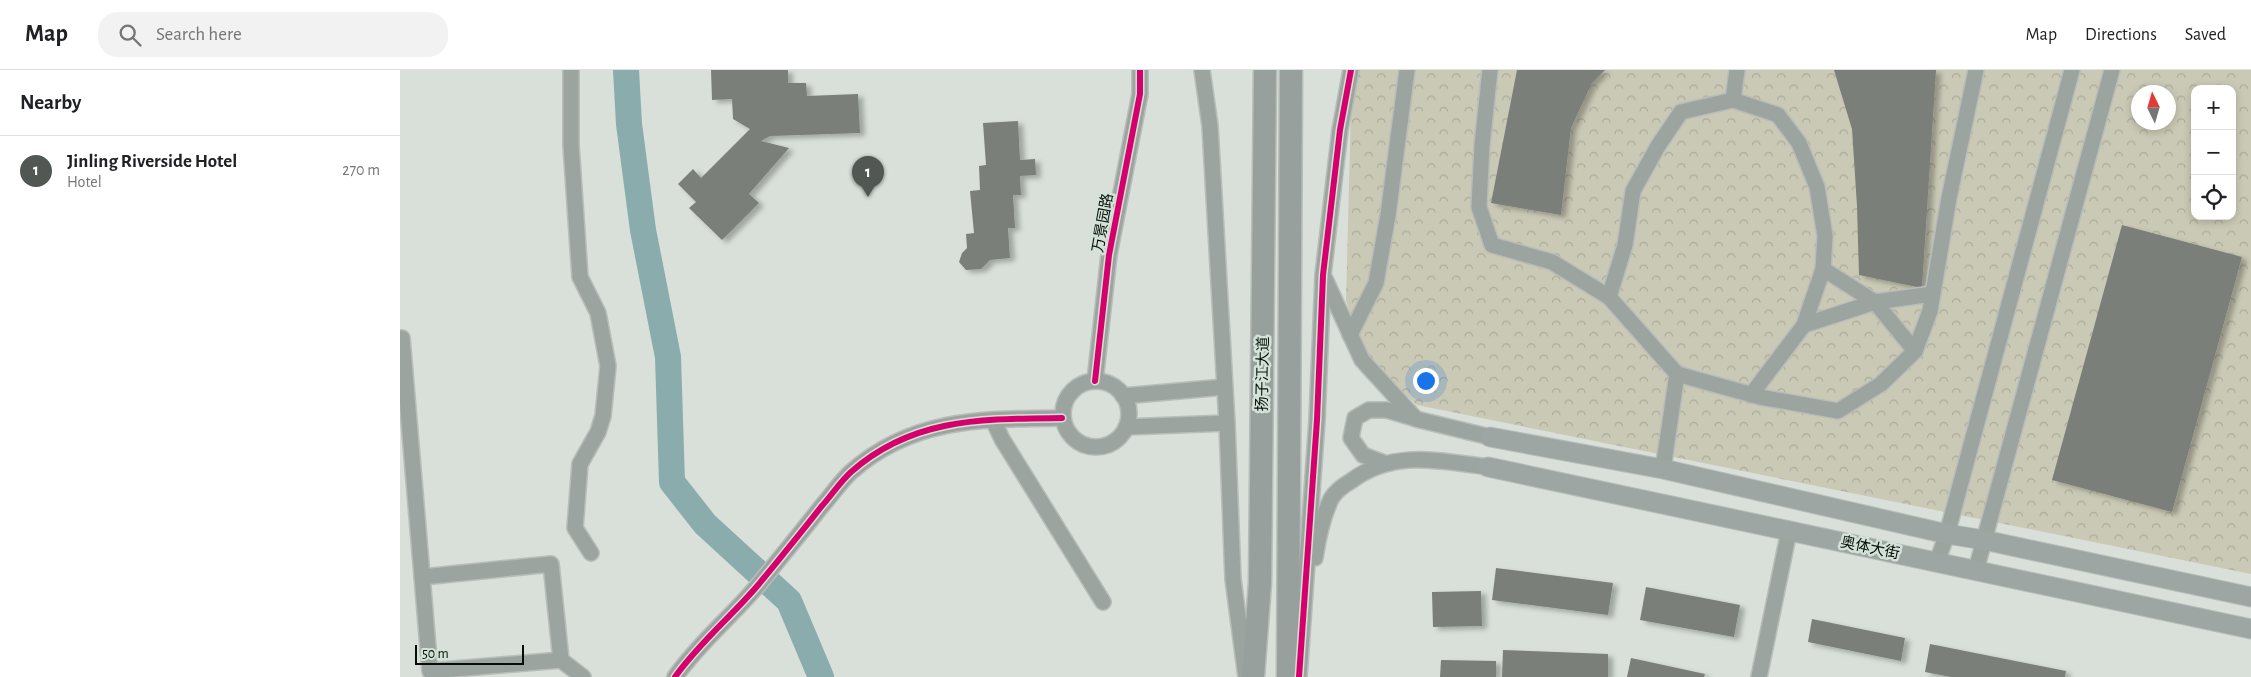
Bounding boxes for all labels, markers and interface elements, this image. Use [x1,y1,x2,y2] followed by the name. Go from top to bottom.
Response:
[98,12,448,57] search box
[116,21,144,49] icon: search
[25,22,68,46] text: Map
[156,25,242,44] text: Search here
[2026,26,2057,44] text: Map
[2085,26,2157,44] text: Directions
[2185,26,2226,44] text: Saved
[2131,85,2176,130] north arrow
[2191,85,2236,220] map controls
[2191,85,2236,130] button: +
[20,92,81,113] text: Nearby
[2191,130,2236,175] button: −
[67,152,237,171] text: Jinling Riverside Hotel
[852,156,884,197] pin: 1
[33,162,39,178] text: 1
[342,162,380,178] text: 270 m
[67,174,102,190] text: Hotel
[2191,175,2236,220] button: locate
[1089,192,1116,254] street label: 万景园路
[1254,336,1271,412] street label: 扬子江大道
[1413,368,1439,394] your location
[1839,533,1901,562] street label: 奥体大街
[415,642,524,665] scale bar
[422,647,449,661] text: 50 m

